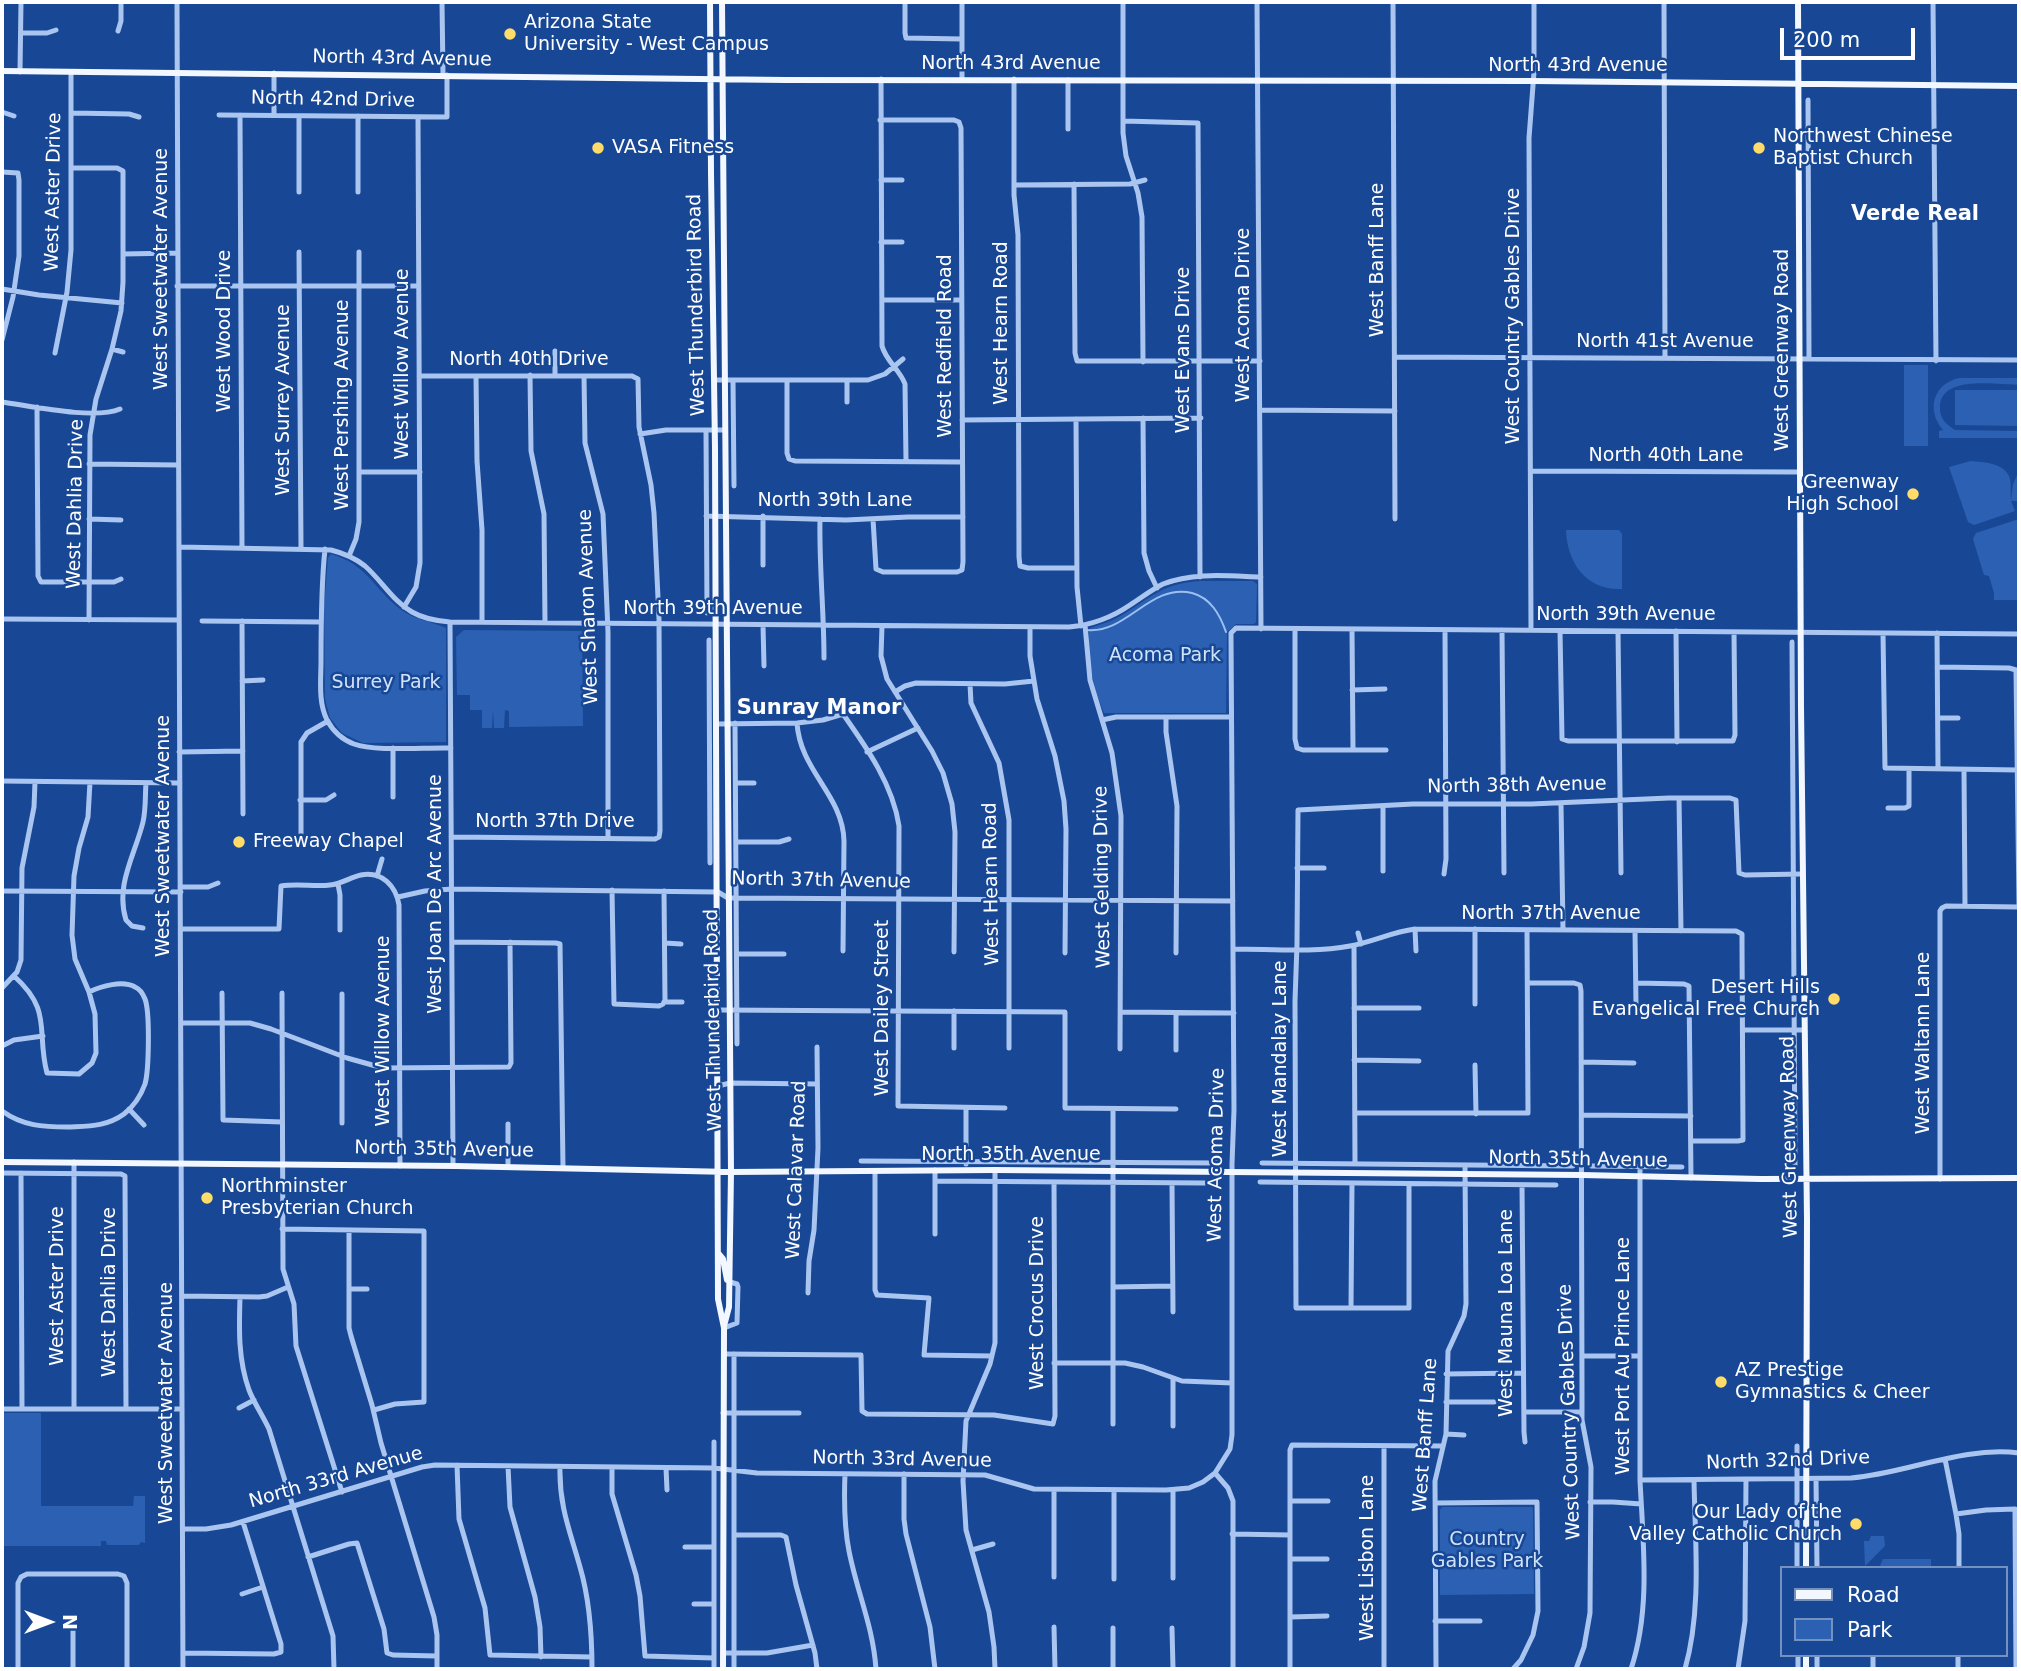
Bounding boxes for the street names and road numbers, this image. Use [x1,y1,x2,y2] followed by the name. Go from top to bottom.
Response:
[312,46,492,72] street label: North 43rd Avenue
[921,53,1101,75] street label: North 43rd Avenue
[1488,55,1668,77] street label: North 43rd Avenue
[251,87,415,113] street label: North 42nd Drive
[41,112,67,272] street label: West Aster Drive
[151,148,173,390] street label: West Sweetwater Avenue
[1367,183,1389,337] street label: West Banff Lane
[1503,188,1525,444] street label: West Country Gables Drive
[684,193,710,417] street label: West Thunderbird Road
[1233,228,1255,402] street label: West Acoma Drive
[991,241,1013,405] street label: West Hearn Road
[1772,249,1794,451] street label: West Greenway Road
[214,250,236,412] street label: West Wood Drive
[935,254,957,438] street label: West Redfield Road
[1173,267,1195,433] street label: West Evans Drive
[392,269,414,459] street label: West Willow Avenue
[332,300,354,510] street label: West Pershing Avenue
[273,304,295,496] street label: West Surrey Avenue
[1576,331,1754,353] street label: North 41st Avenue
[449,349,609,371] street label: North 40th Drive
[63,419,89,589] street label: West Dahlia Drive
[1589,445,1743,467] street label: North 40th Lane
[758,490,912,512] street label: North 39th Lane
[574,509,604,705] street label: West Sharon Avenue
[623,598,803,620] street label: North 39th Avenue
[1536,604,1716,626] street label: North 39th Avenue
[153,715,175,957] street label: West Sweetwater Avenue
[1427,773,1607,799] street label: North 38th Avenue
[425,774,447,1014] street label: West Joan De Arc Avenue
[1090,786,1116,968] street label: West Gelding Drive
[979,802,1005,966] street label: West Hearn Road
[475,811,635,833] street label: North 37th Drive
[731,868,911,894] street label: North 37th Avenue
[1461,903,1641,925] street label: North 37th Avenue
[701,908,727,1132] street label: West Thunderbird Road
[872,920,894,1096] street label: West Dailey Street
[373,936,395,1126] street label: West Willow Avenue
[1913,952,1935,1134] street label: West Waltann Lane
[1270,961,1292,1157] street label: West Mandalay Lane
[1777,1036,1803,1238] street label: West Greenway Road
[1204,1068,1230,1242] street label: West Acoma Drive
[782,1080,812,1260] street label: West Calavar Road
[354,1137,534,1163] street label: North 35th Avenue
[921,1144,1101,1166] street label: North 35th Avenue
[1488,1147,1668,1173] street label: North 35th Avenue
[47,1206,69,1366] street label: West Aster Drive
[99,1207,121,1377] street label: West Dahlia Drive
[1496,1209,1518,1417] street label: West Mauna Loa Lane
[1027,1216,1049,1390] street label: West Crocus Drive
[1613,1237,1635,1475] street label: West Port Au Prince Lane
[156,1282,178,1524] street label: West Sweetwater Avenue
[1554,1284,1586,1540] street label: West Country Gables Drive
[1409,1357,1443,1513] street label: West Banff Lane
[247,1442,425,1514] street label: North 33rd Avenue
[812,1447,992,1473] street label: North 33rd Avenue
[1706,1447,1870,1475] street label: North 32nd Drive
[1357,1475,1379,1641] street label: West Lisbon Lane

